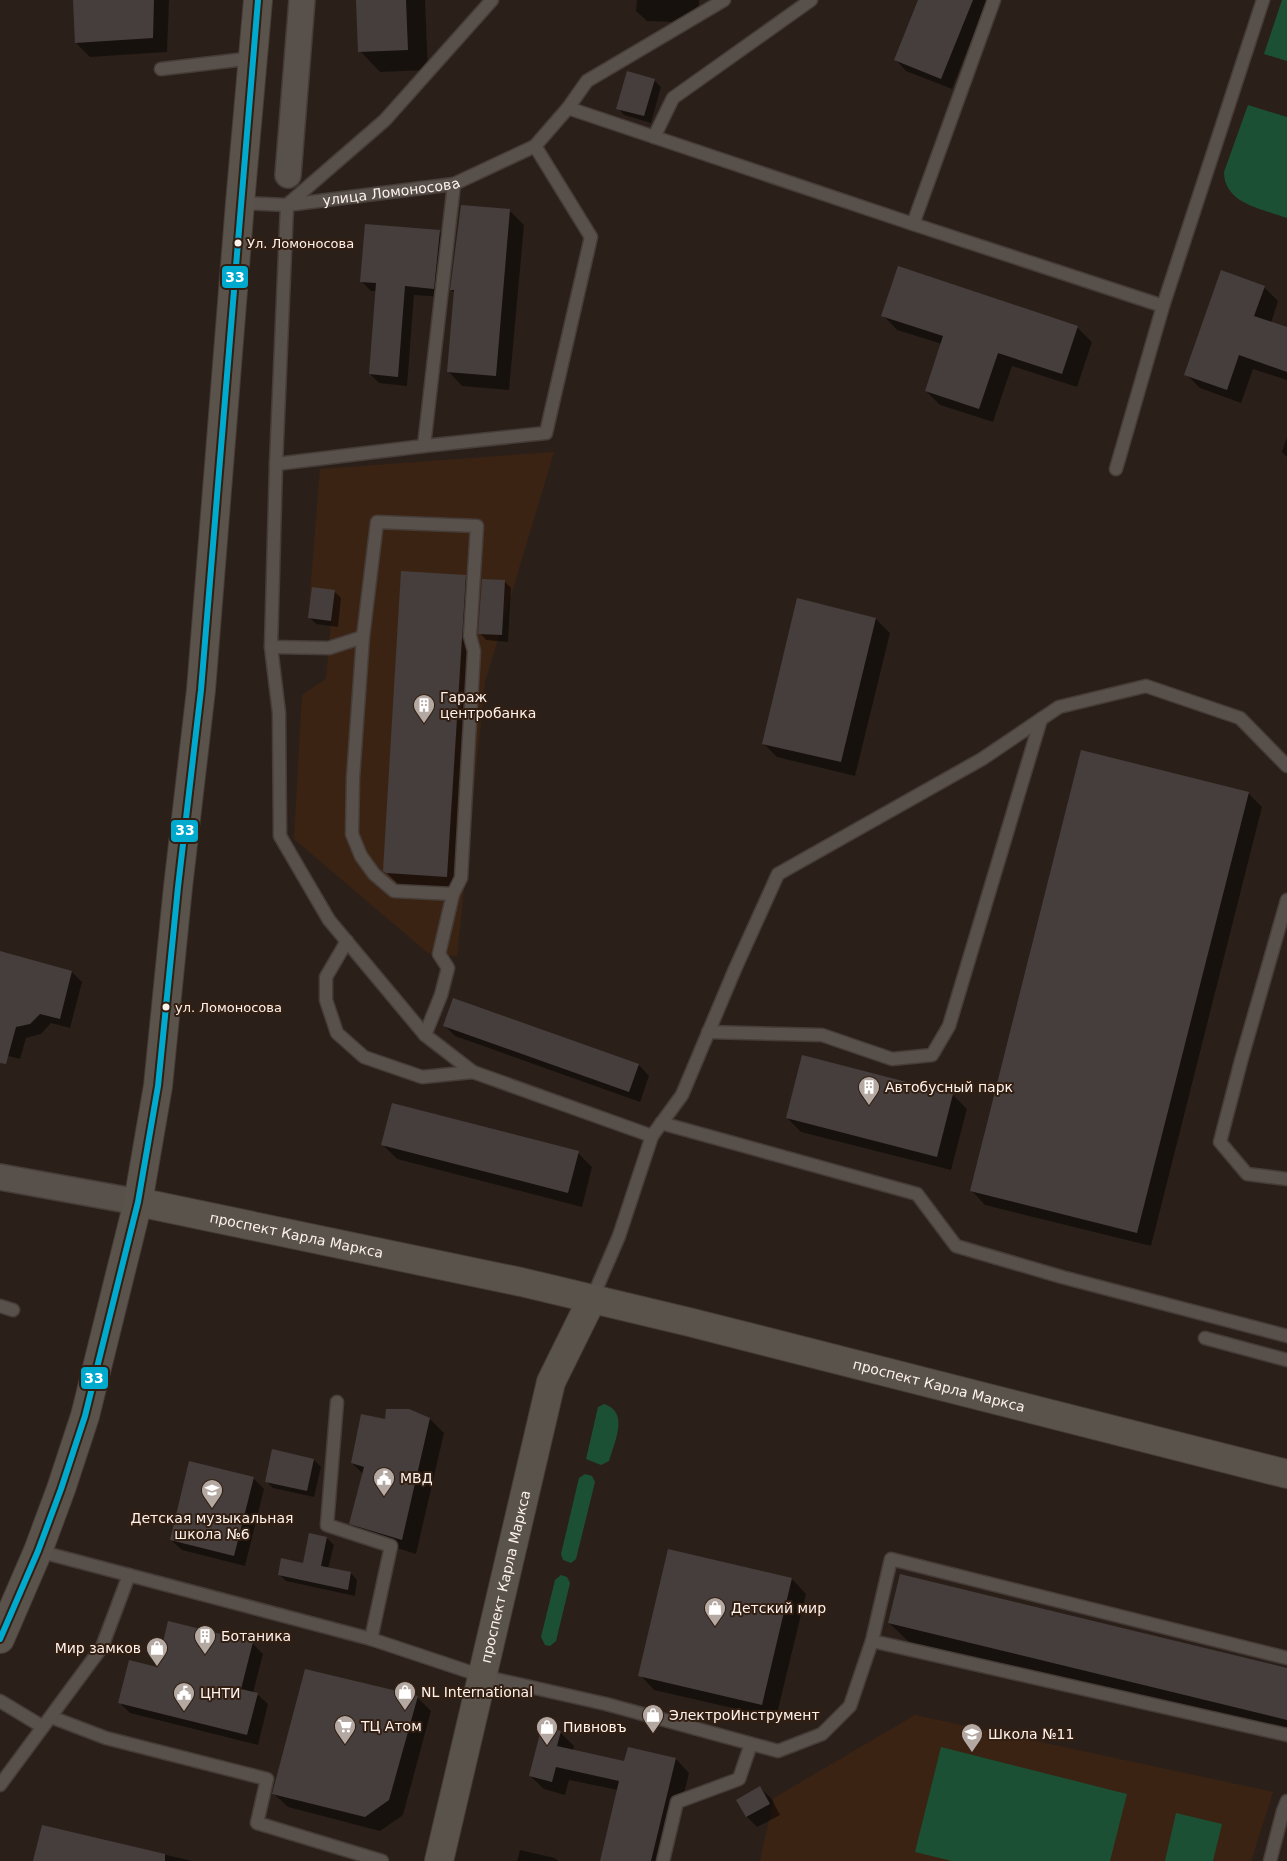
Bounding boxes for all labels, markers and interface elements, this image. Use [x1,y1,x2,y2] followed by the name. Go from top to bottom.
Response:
[322,174,463,208] street label: улица Ломоносова
[247,236,354,251] place label: Ул. Ломоносова
[233,238,243,248] marker: Ул. Ломоносова
[221,265,249,289] line badge: 33
[225,269,245,285] text: 33
[440,689,536,721] place label: Гараж центробанка
[412,693,436,724] building icon: Гараж центробанка
[170,819,199,843] line badge: 33
[175,822,195,838] text: 33
[175,1000,282,1015] place label: ул. Ломоносова
[161,1002,171,1012] marker: ул. Ломоносова
[857,1075,881,1106] building icon: Автобусный парк
[885,1079,1013,1095] place label: Автобусный парк
[208,1209,385,1261] street label: проспект Карла Маркса
[851,1356,1027,1415] street label: проспект Карла Маркса
[80,1366,109,1390] line badge: 33
[84,1370,104,1386] text: 33
[372,1466,396,1497] public building icon: МВД
[400,1470,433,1486] place label: МВД
[200,1478,224,1509] school or university icon: Детская музыкальная школа №6
[478,1489,533,1665] street label: проспект Карла Маркса
[130,1510,294,1542] place label: Детская музыкальная школа №6
[703,1596,727,1627] shop icon: Детский мир
[731,1600,826,1616] place label: Детский мир
[193,1624,217,1655] building icon: Ботаника
[221,1628,291,1644] place label: Ботаника
[145,1636,169,1667] shop icon: Мир замков
[55,1640,141,1656] place label: Мир замков
[393,1680,417,1711] shop icon: NL International
[172,1681,196,1712] public building icon: ЦНТИ
[421,1684,533,1700] place label: NL International
[200,1685,240,1701] place label: ЦНТИ
[641,1703,665,1734] shop icon: ЭлектроИнструмент
[669,1707,820,1723] place label: ЭлектроИнструмент
[333,1714,357,1745] supermarket icon: ТЦ Атом
[535,1715,559,1746] shop icon: Пивновъ
[360,1718,422,1734] place label: ТЦ Атом
[563,1719,627,1735] place label: Пивновъ
[960,1722,984,1753] school or university icon: Школа №11
[988,1726,1074,1742] place label: Школа №11

